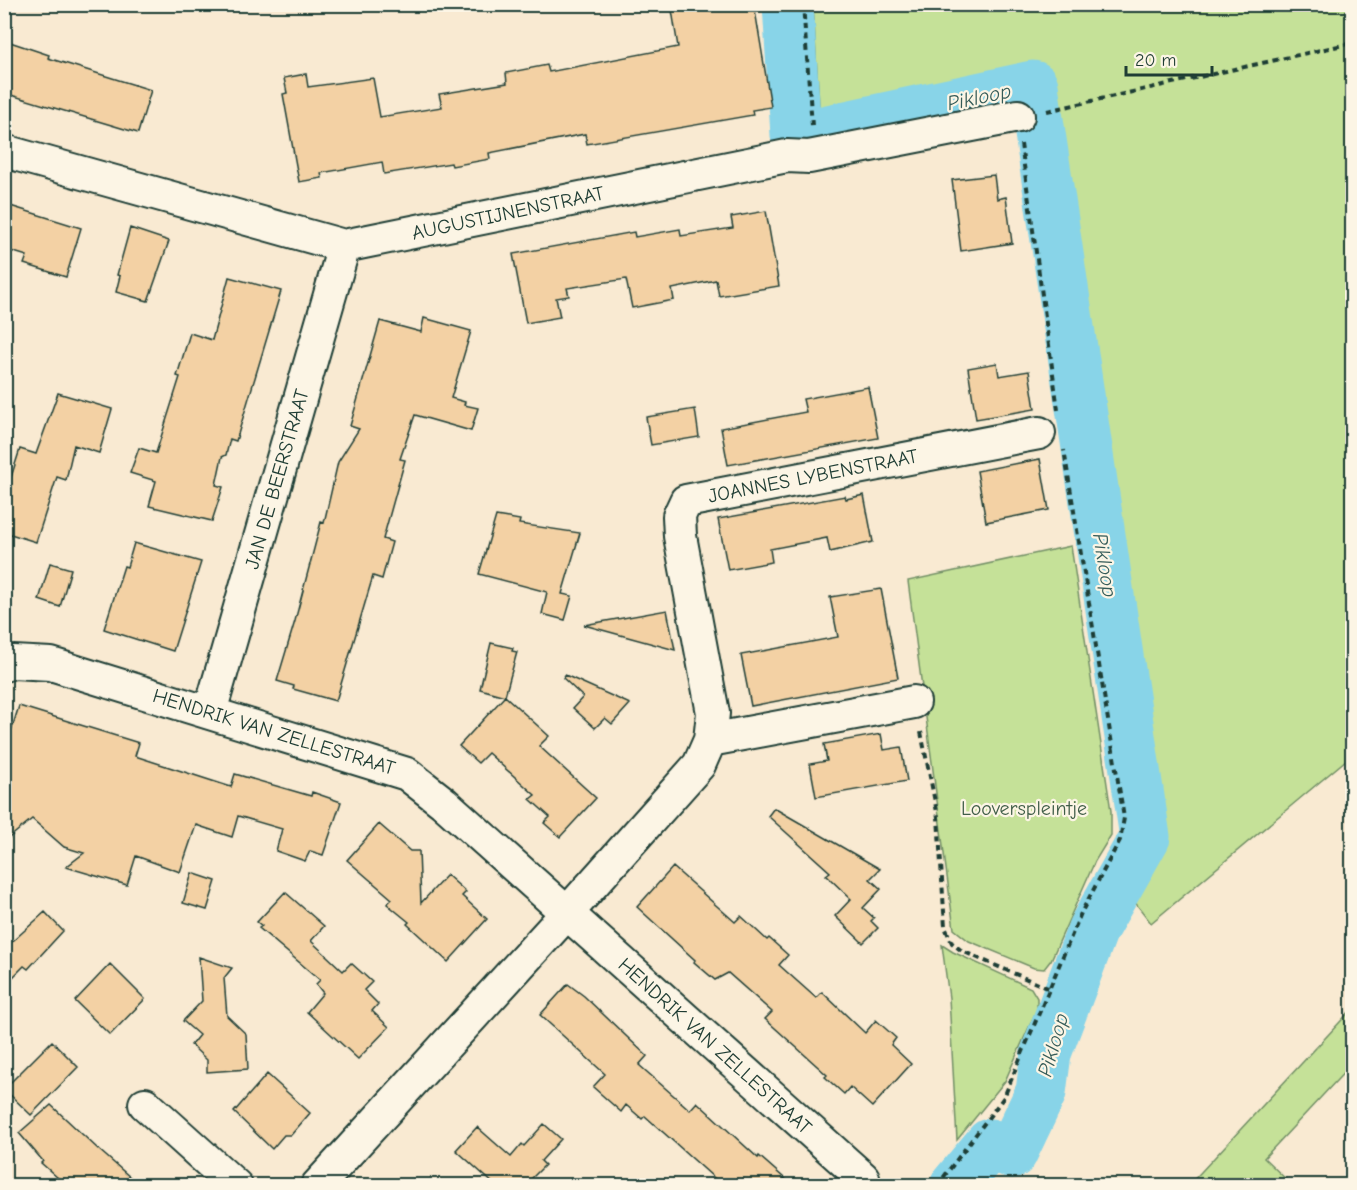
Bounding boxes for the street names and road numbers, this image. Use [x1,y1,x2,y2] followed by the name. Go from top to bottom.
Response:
[410,181,607,245] street label: AUGUSTIJNENSTRAAT
[240,386,314,572] street label: JAN DE BEERSTRAAT
[706,444,920,508] street label: JOANNES LYBENSTRAAT
[150,684,398,780] street label: HENDRIK VAN ZELLESTRAAT
[614,953,817,1139] street label: HENDRIK VAN ZELLESTRAAT

